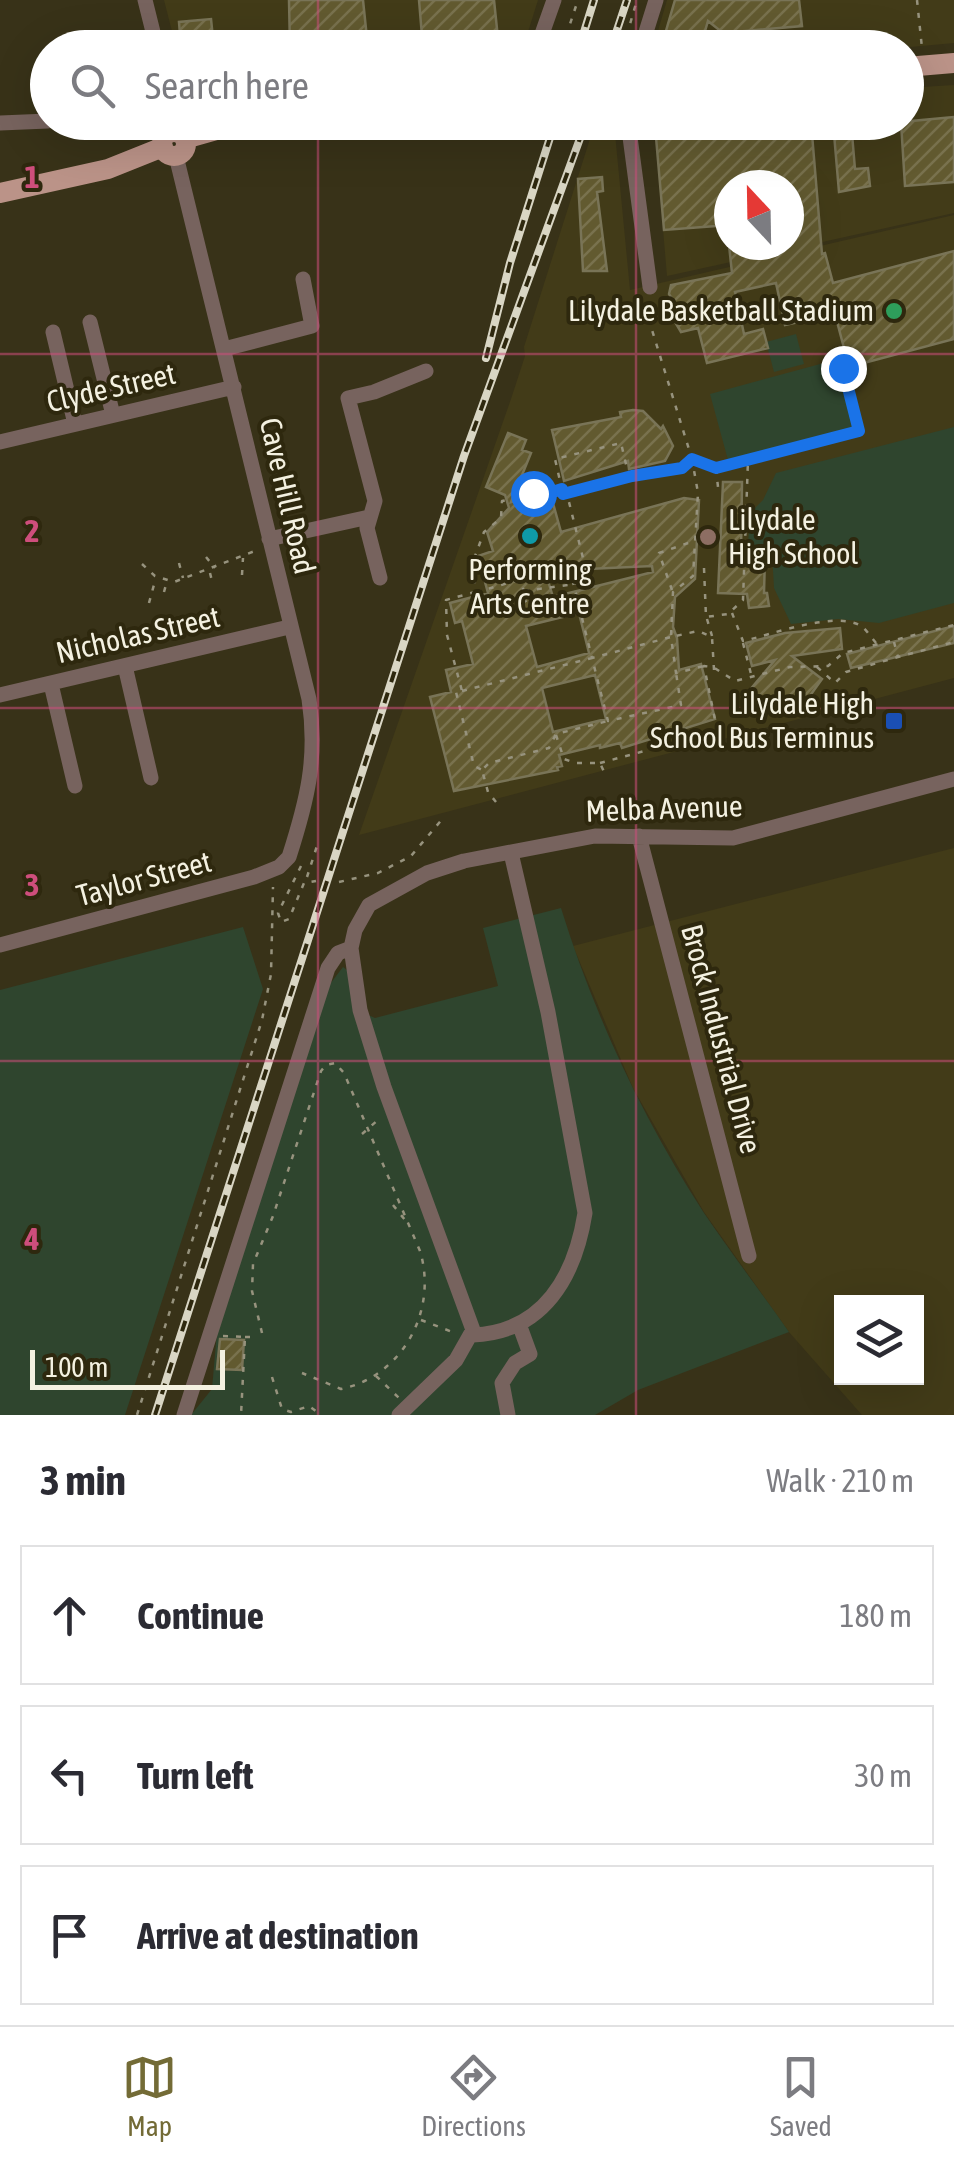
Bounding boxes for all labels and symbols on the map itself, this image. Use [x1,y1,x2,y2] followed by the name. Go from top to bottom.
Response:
[24,158,40,195] text: 1
[714,170,804,260] north arrow
[568,293,874,327] place label: Lilydale Basketball Stadium
[883,300,905,322] marker: Lilydale Basketball Stadium
[821,346,867,392] route end
[43,356,178,418] street label: Clyde Street
[254,415,322,577] street label: Cave Hill Road
[511,471,557,517] route start
[728,502,858,570] place label: Lilydale High School
[24,512,40,549] text: 2
[519,525,541,547] marker: Performing Arts Centre
[697,526,719,548] marker: Lilydale High School
[468,552,592,620] place label: Performing Arts Centre
[53,599,223,669] street label: Nicholas Street
[650,686,874,754] place label: Lilydale High School Bus Terminus
[883,710,905,732] marker: Lilydale High School Bus Terminus
[585,788,743,828] street label: Melba Avenue
[73,844,215,912] street label: Taylor Street
[24,866,40,903] text: 3
[675,920,769,1157] street label: Brock Industrial Drive
[23,1220,40,1257] text: 4
[30,1345,225,1390] scale bar

